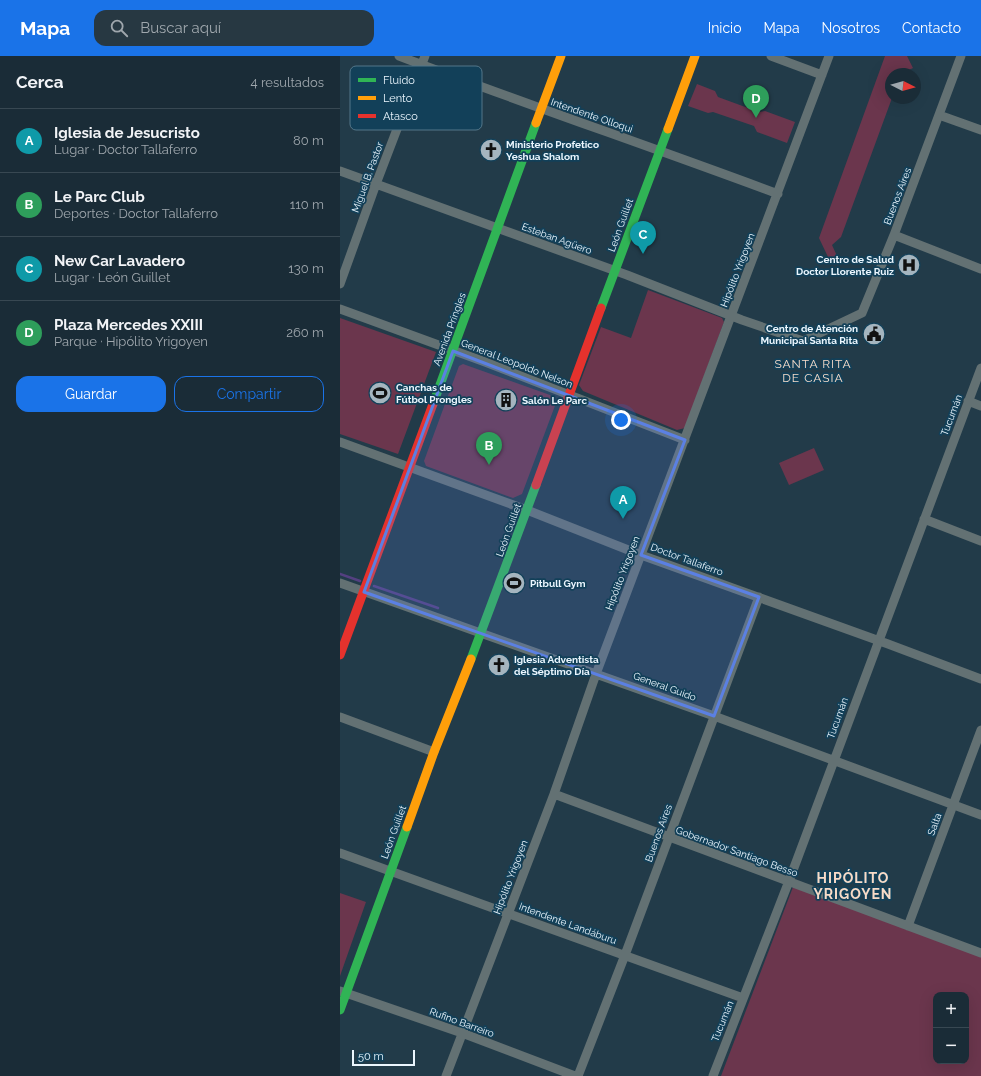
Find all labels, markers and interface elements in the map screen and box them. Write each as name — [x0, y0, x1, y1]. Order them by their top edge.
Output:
search box — [94, 10, 374, 46]
text: Mapa — [20, 17, 70, 39]
icon: search — [108, 17, 130, 39]
text: Buscar aquí — [140, 19, 221, 37]
text: Inicio — [708, 20, 741, 36]
text: Mapa — [763, 20, 800, 36]
text: Nosotros — [822, 20, 880, 36]
text: Contacto — [902, 20, 961, 36]
legend — [350, 66, 482, 130]
north arrow — [885, 68, 921, 104]
text: Cerca — [16, 72, 64, 92]
text: Fluido — [383, 74, 415, 87]
text: 4 resultados — [251, 75, 324, 90]
pin: D — [743, 85, 769, 118]
text: Lento — [383, 92, 413, 105]
street label: Intendente Olloqui — [549, 96, 634, 135]
text: Atasco — [383, 110, 418, 123]
text: Iglesia de Jesucristo — [54, 124, 200, 142]
text: A — [25, 133, 33, 148]
text: 80 m — [293, 133, 324, 148]
church icon: Ministerio Profetico Yeshua Shalom — [478, 137, 504, 163]
place label: Ministerio Profetico Yeshua Shalom — [506, 139, 599, 162]
street label: Miguel B. Pastor — [350, 140, 385, 214]
text: Lugar · Doctor Tallaferro — [54, 142, 197, 157]
street label: Buenos Aires — [882, 166, 913, 226]
text: Le Parc Club — [54, 188, 145, 206]
street label: León Guillet — [606, 196, 635, 253]
text: B — [25, 197, 33, 212]
text: 110 m — [290, 197, 324, 212]
text: Deportes · Doctor Tallaferro — [54, 206, 218, 221]
street label: Esteban Agüero — [520, 221, 593, 256]
pin: C — [630, 221, 656, 254]
street label: Hipólito Yrigoyen — [718, 231, 757, 309]
text: New Car Lavadero — [54, 252, 185, 270]
hospital icon: Centro de Salud Doctor Llorente Ruiz — [896, 252, 922, 278]
place label: Centro de Salud Doctor Llorente Ruiz — [796, 254, 895, 277]
text: C — [25, 261, 33, 276]
text: 130 m — [288, 261, 324, 276]
text: Lugar · León Guillet — [54, 270, 170, 285]
street label: Avenida Pringles — [431, 291, 468, 367]
text: Plaza Mercedes XXIII — [54, 316, 203, 334]
public building icon: Centro de Atención Municipal Santa Rita — [861, 321, 887, 347]
place label: Centro de Atención Municipal Santa Rita — [760, 323, 858, 346]
text: D — [24, 325, 34, 340]
text: 260 m — [286, 325, 324, 340]
text: Parque · Hipólito Yrigoyen — [54, 334, 208, 349]
street label: General Leopoldo Nelson — [459, 337, 574, 390]
district label: SANTA RITA DE CASIA — [774, 357, 852, 385]
button: Guardar — [16, 376, 166, 412]
button: Compartir — [174, 376, 324, 412]
sports icon: Canchas de Fútbol Prongles — [367, 380, 393, 406]
place label: Canchas de Fútbol Prongles — [396, 382, 472, 405]
building icon: Salón Le Parc — [493, 387, 519, 413]
street label: Tucumán — [939, 393, 964, 437]
place label: Salón Le Parc — [522, 395, 587, 406]
your location — [611, 410, 631, 430]
pin: B — [476, 432, 502, 465]
pin: A — [610, 486, 636, 519]
street label: León Guillet — [494, 501, 523, 558]
street label: Hipólito Yrigoyen — [603, 534, 642, 612]
street label: Doctor Tallaferro — [649, 541, 725, 578]
sports icon: Pitbull Gym — [501, 570, 527, 596]
place label: Pitbull Gym — [530, 578, 586, 589]
church icon: Iglesia Adventista del Séptimo Día — [486, 652, 512, 678]
place label: Iglesia Adventista del Séptimo Día — [514, 654, 599, 677]
street label: General Guido — [632, 670, 698, 703]
street label: Tucumán — [825, 696, 850, 740]
street label: León Guillet — [379, 803, 408, 860]
street label: Buenos Aires — [643, 803, 674, 863]
street label: Salta — [925, 811, 944, 837]
street label: Gobernador Santiago Besso — [674, 824, 799, 879]
street label: Hipólito Yrigoyen — [491, 838, 530, 916]
district label: HIPÓLITO YRIGOYEN — [814, 869, 892, 902]
street label: Intendente Landáburu — [517, 901, 618, 946]
map controls — [933, 992, 969, 1064]
button: + — [933, 992, 969, 1028]
street label: Tucumán — [709, 999, 736, 1043]
street label: Rufino Barreiro — [428, 1006, 496, 1039]
button: − — [933, 1028, 969, 1064]
scale bar — [352, 1048, 415, 1067]
text: 50 m — [358, 1050, 384, 1063]

